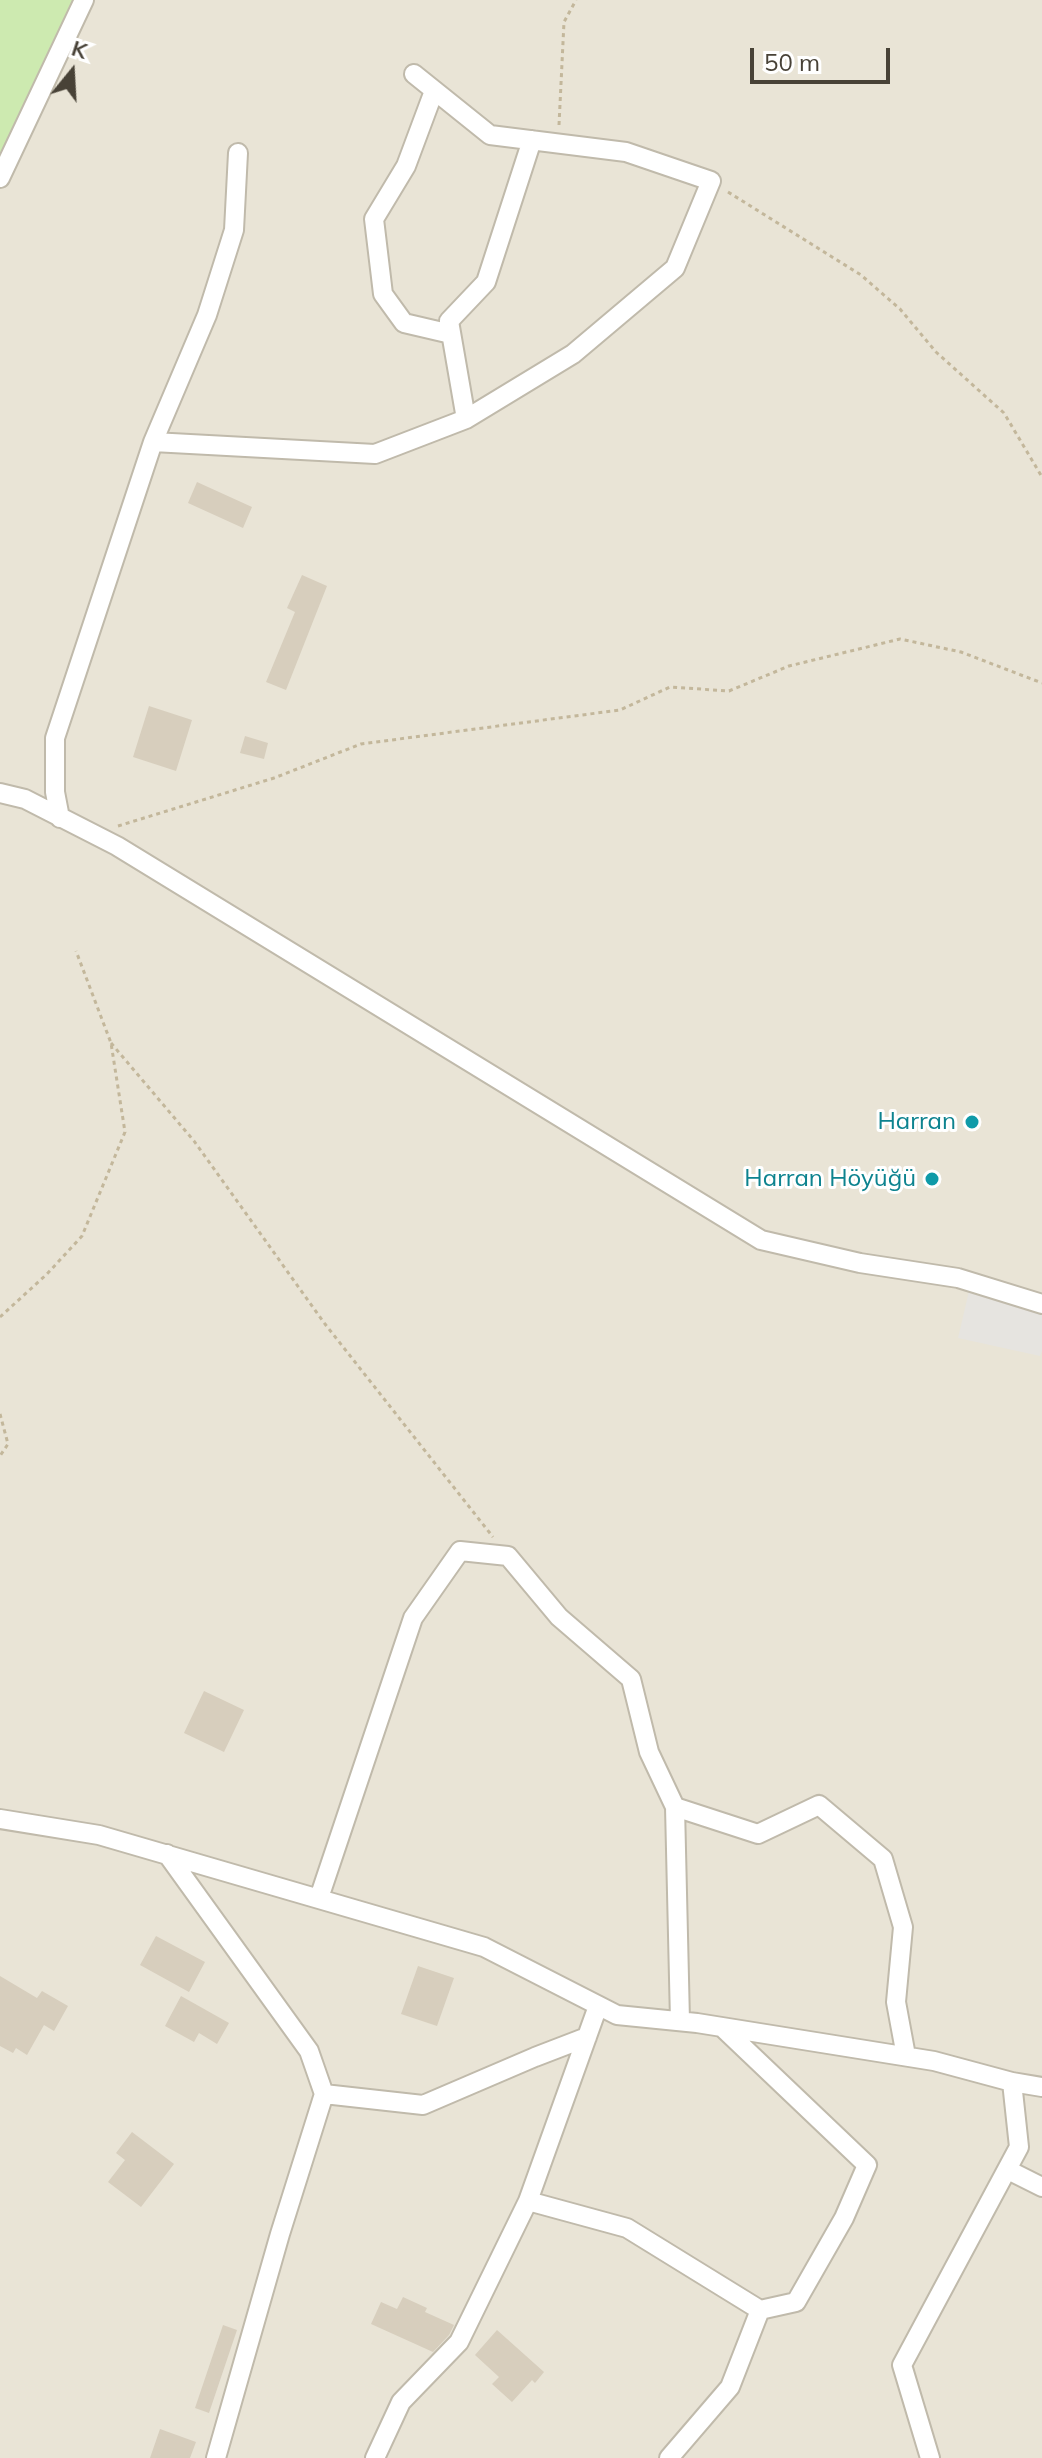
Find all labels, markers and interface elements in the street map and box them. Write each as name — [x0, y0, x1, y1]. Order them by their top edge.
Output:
north arrow — [32, 32, 112, 112]
scale bar — [754, 32, 894, 82]
text: K — [68, 34, 91, 65]
text: 50 m — [764, 47, 820, 77]
place label: Harran — [877, 1108, 956, 1136]
marker: Harran — [963, 1113, 981, 1131]
place label: Harran Höyüğü — [744, 1165, 916, 1193]
marker: Harran Höyüğü — [923, 1170, 941, 1188]

